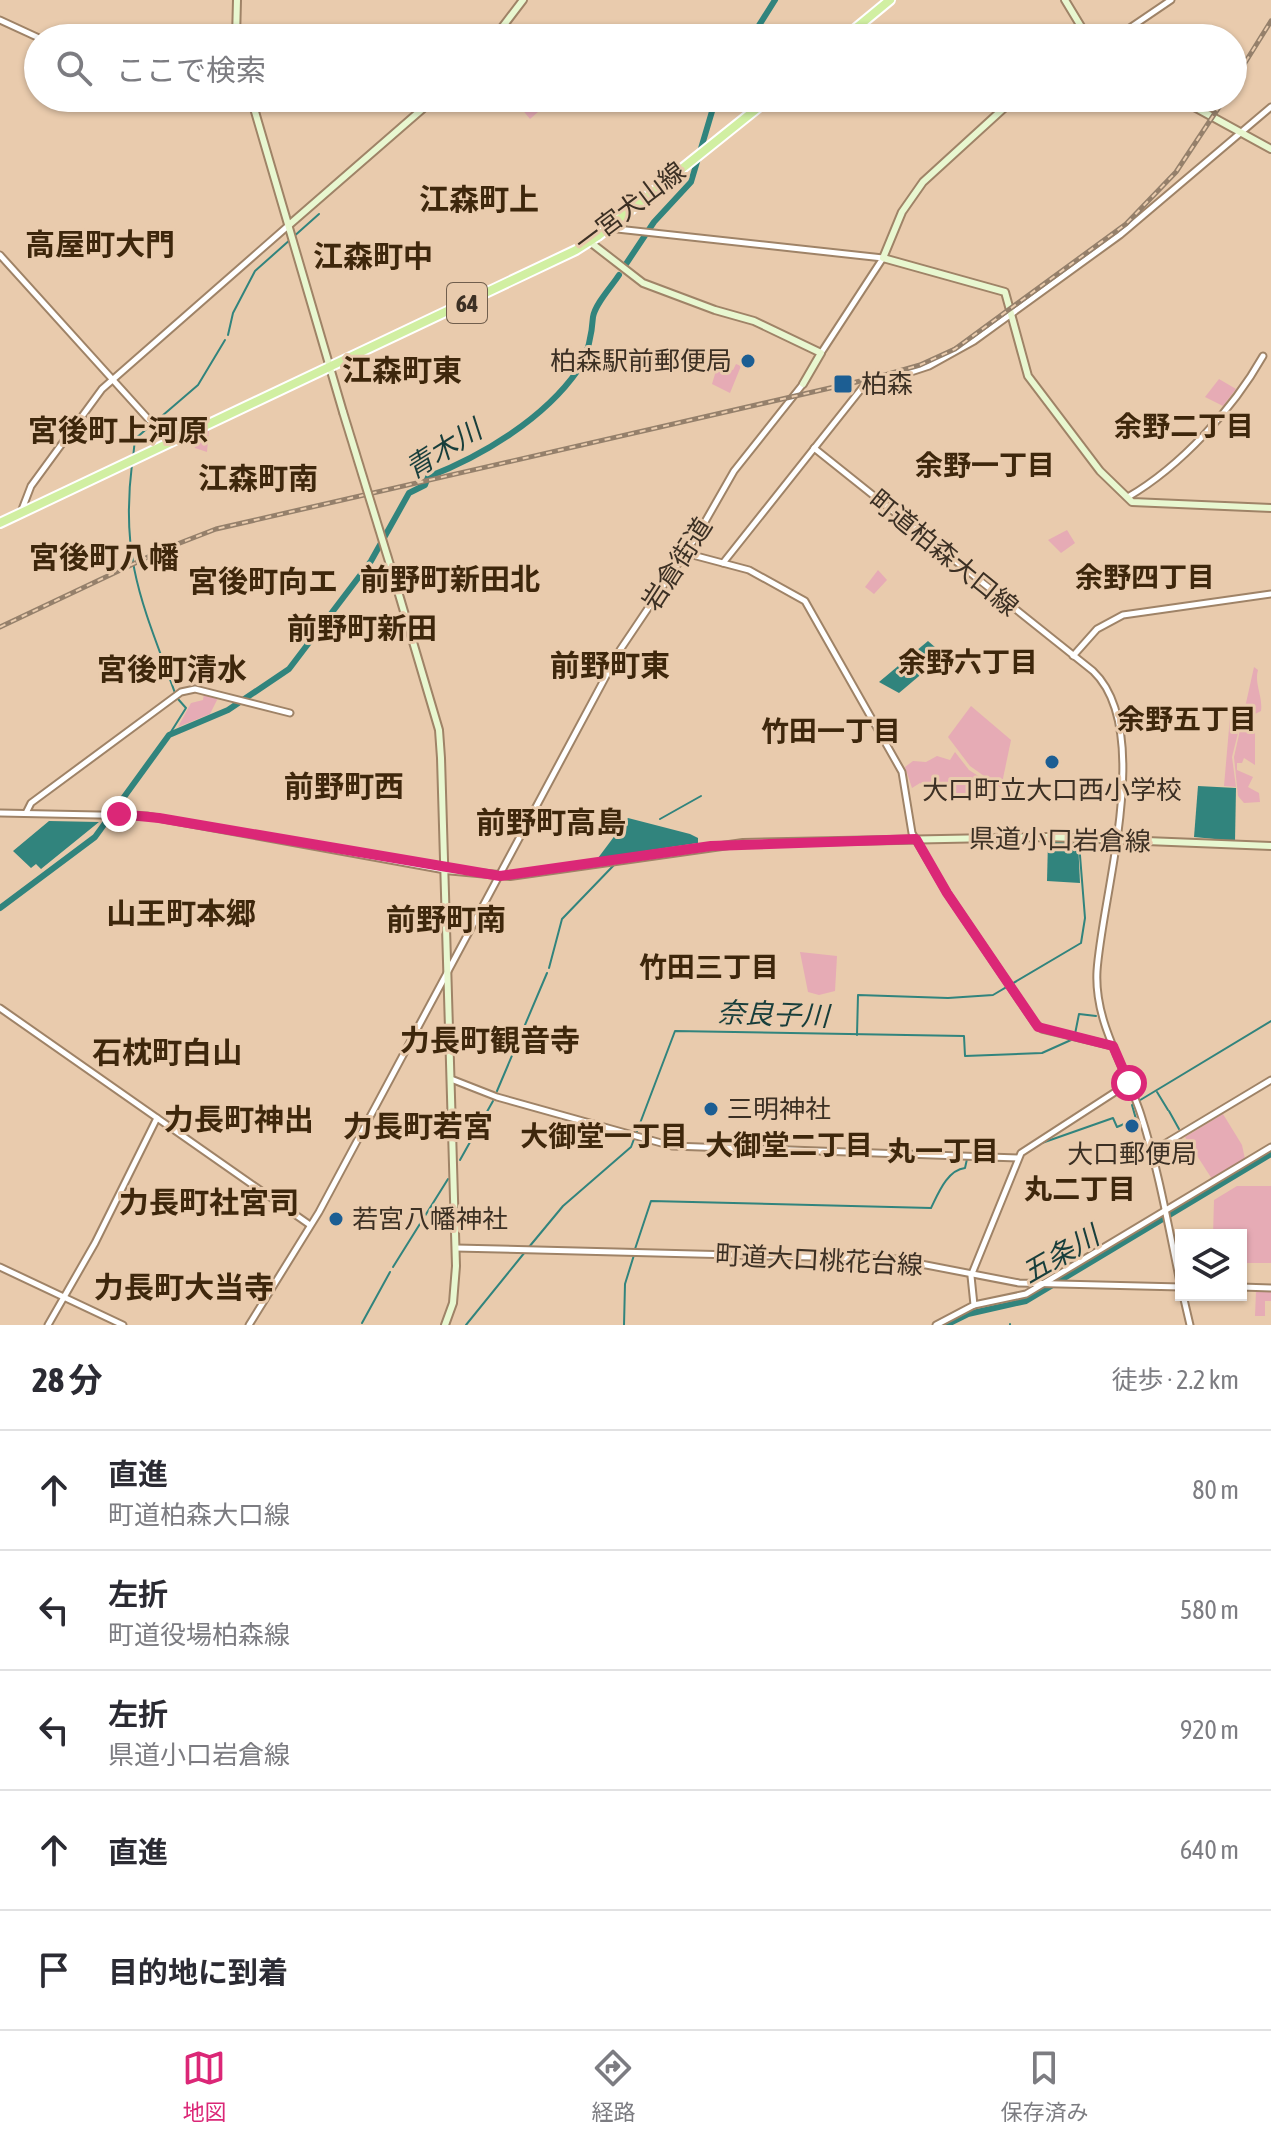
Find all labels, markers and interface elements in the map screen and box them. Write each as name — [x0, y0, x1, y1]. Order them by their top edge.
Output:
search box — [24, 24, 1247, 112]
icon: search — [52, 46, 96, 90]
text: ここで検索 — [116, 53, 266, 87]
street label: 一宮犬山線 — [569, 156, 691, 258]
district label: 江森町上 — [419, 182, 539, 216]
district label: 高屋町大門 — [25, 227, 175, 261]
district label: 江森町中 — [313, 239, 433, 273]
road number: 64 — [447, 283, 487, 323]
place label: 柏森駅前郵便局 — [550, 346, 732, 376]
marker: 柏森駅前郵便局 — [739, 352, 757, 370]
district label: 江森町東 — [342, 353, 462, 387]
place label: 柏森 — [861, 369, 913, 399]
marker: 柏森 — [832, 373, 854, 395]
district label: 余野二丁目 — [1114, 410, 1254, 442]
water label: 青木川 — [399, 412, 490, 485]
district label: 宮後町上河原 — [28, 413, 208, 447]
district label: 余野一丁目 — [915, 449, 1055, 481]
district label: 江森町南 — [198, 461, 318, 495]
street label: 町道柏森大口線 — [864, 484, 1024, 622]
street label: 岩倉街道 — [636, 512, 718, 616]
district label: 宮後町八幡 — [29, 540, 179, 574]
district label: 余野四丁目 — [1075, 561, 1215, 593]
district label: 前野町新田北 — [360, 562, 540, 596]
district label: 宮後町向エ — [188, 564, 338, 598]
district label: 前野町新田 — [287, 611, 437, 645]
district label: 余野六丁目 — [898, 646, 1038, 678]
district label: 前野町東 — [550, 648, 670, 682]
district label: 宮後町清水 — [97, 652, 247, 686]
district label: 余野五丁目 — [1117, 703, 1257, 735]
district label: 竹田一丁目 — [761, 715, 901, 747]
marker: 大口町立大口西小学校 — [1043, 753, 1061, 771]
district label: 前野町西 — [284, 769, 404, 803]
place label: 大口町立大口西小学校 — [922, 775, 1182, 805]
route end — [101, 796, 137, 832]
district label: 前野町高島 — [476, 805, 626, 839]
street label: 県道小口岩倉線 — [969, 823, 1151, 857]
district label: 山王町本郷 — [106, 896, 256, 930]
district label: 前野町南 — [386, 902, 506, 936]
district label: 竹田三丁目 — [639, 951, 779, 983]
water label: 奈良子川 — [716, 996, 833, 1032]
district label: 力長町観音寺 — [400, 1023, 580, 1057]
district label: 石枕町白山 — [92, 1035, 242, 1069]
route start — [1111, 1065, 1147, 1101]
place label: 三明神社 — [727, 1094, 831, 1124]
marker: 三明神社 — [702, 1100, 720, 1118]
district label: 力長町神出 — [164, 1102, 314, 1136]
district label: 力長町若宮 — [343, 1109, 493, 1143]
marker: 大口郵便局 — [1123, 1117, 1141, 1135]
district label: 大御堂一丁目 — [520, 1120, 688, 1152]
district label: 大御堂二丁目 — [705, 1129, 873, 1161]
district label: 丸一丁目 — [887, 1135, 999, 1167]
place label: 大口郵便局 — [1067, 1139, 1197, 1169]
district label: 丸二丁目 — [1024, 1173, 1136, 1205]
district label: 力長町社宮司 — [119, 1185, 299, 1219]
place label: 若宮八幡神社 — [352, 1204, 508, 1234]
marker: 若宮八幡神社 — [327, 1210, 345, 1228]
water label: 五条川 — [1016, 1218, 1107, 1289]
map controls — [1175, 1229, 1247, 1301]
button: layers — [1175, 1229, 1247, 1301]
street label: 町道大口桃花台線 — [714, 1240, 924, 1280]
district label: 力長町大当寺 — [94, 1270, 274, 1304]
text: 28 分 — [32, 1360, 103, 1399]
text: 徒歩 · 2.2 km — [1112, 1365, 1239, 1395]
text: 直進 — [108, 1457, 168, 1491]
icon: ahead — [32, 1468, 76, 1512]
text: 80 m — [1192, 1475, 1239, 1505]
text: 町道柏森大口線 — [108, 1500, 290, 1530]
text: 左折 — [108, 1577, 168, 1611]
icon: left — [32, 1588, 76, 1632]
text: 580 m — [1180, 1595, 1239, 1625]
text: 町道役場柏森線 — [108, 1620, 290, 1650]
text: 左折 — [108, 1697, 168, 1731]
icon: left — [32, 1708, 76, 1752]
text: 920 m — [1180, 1715, 1239, 1745]
text: 県道小口岩倉線 — [108, 1740, 290, 1770]
icon: ahead — [32, 1828, 76, 1872]
text: 直進 — [108, 1835, 168, 1869]
text: 640 m — [1180, 1835, 1239, 1865]
icon: arrive — [32, 1948, 76, 1992]
text: 目的地に到着 — [108, 1955, 288, 1989]
tab: 地図 — [182, 2046, 227, 2126]
tab: 経路 — [591, 2046, 636, 2126]
tab: 保存済み — [1000, 2046, 1089, 2126]

